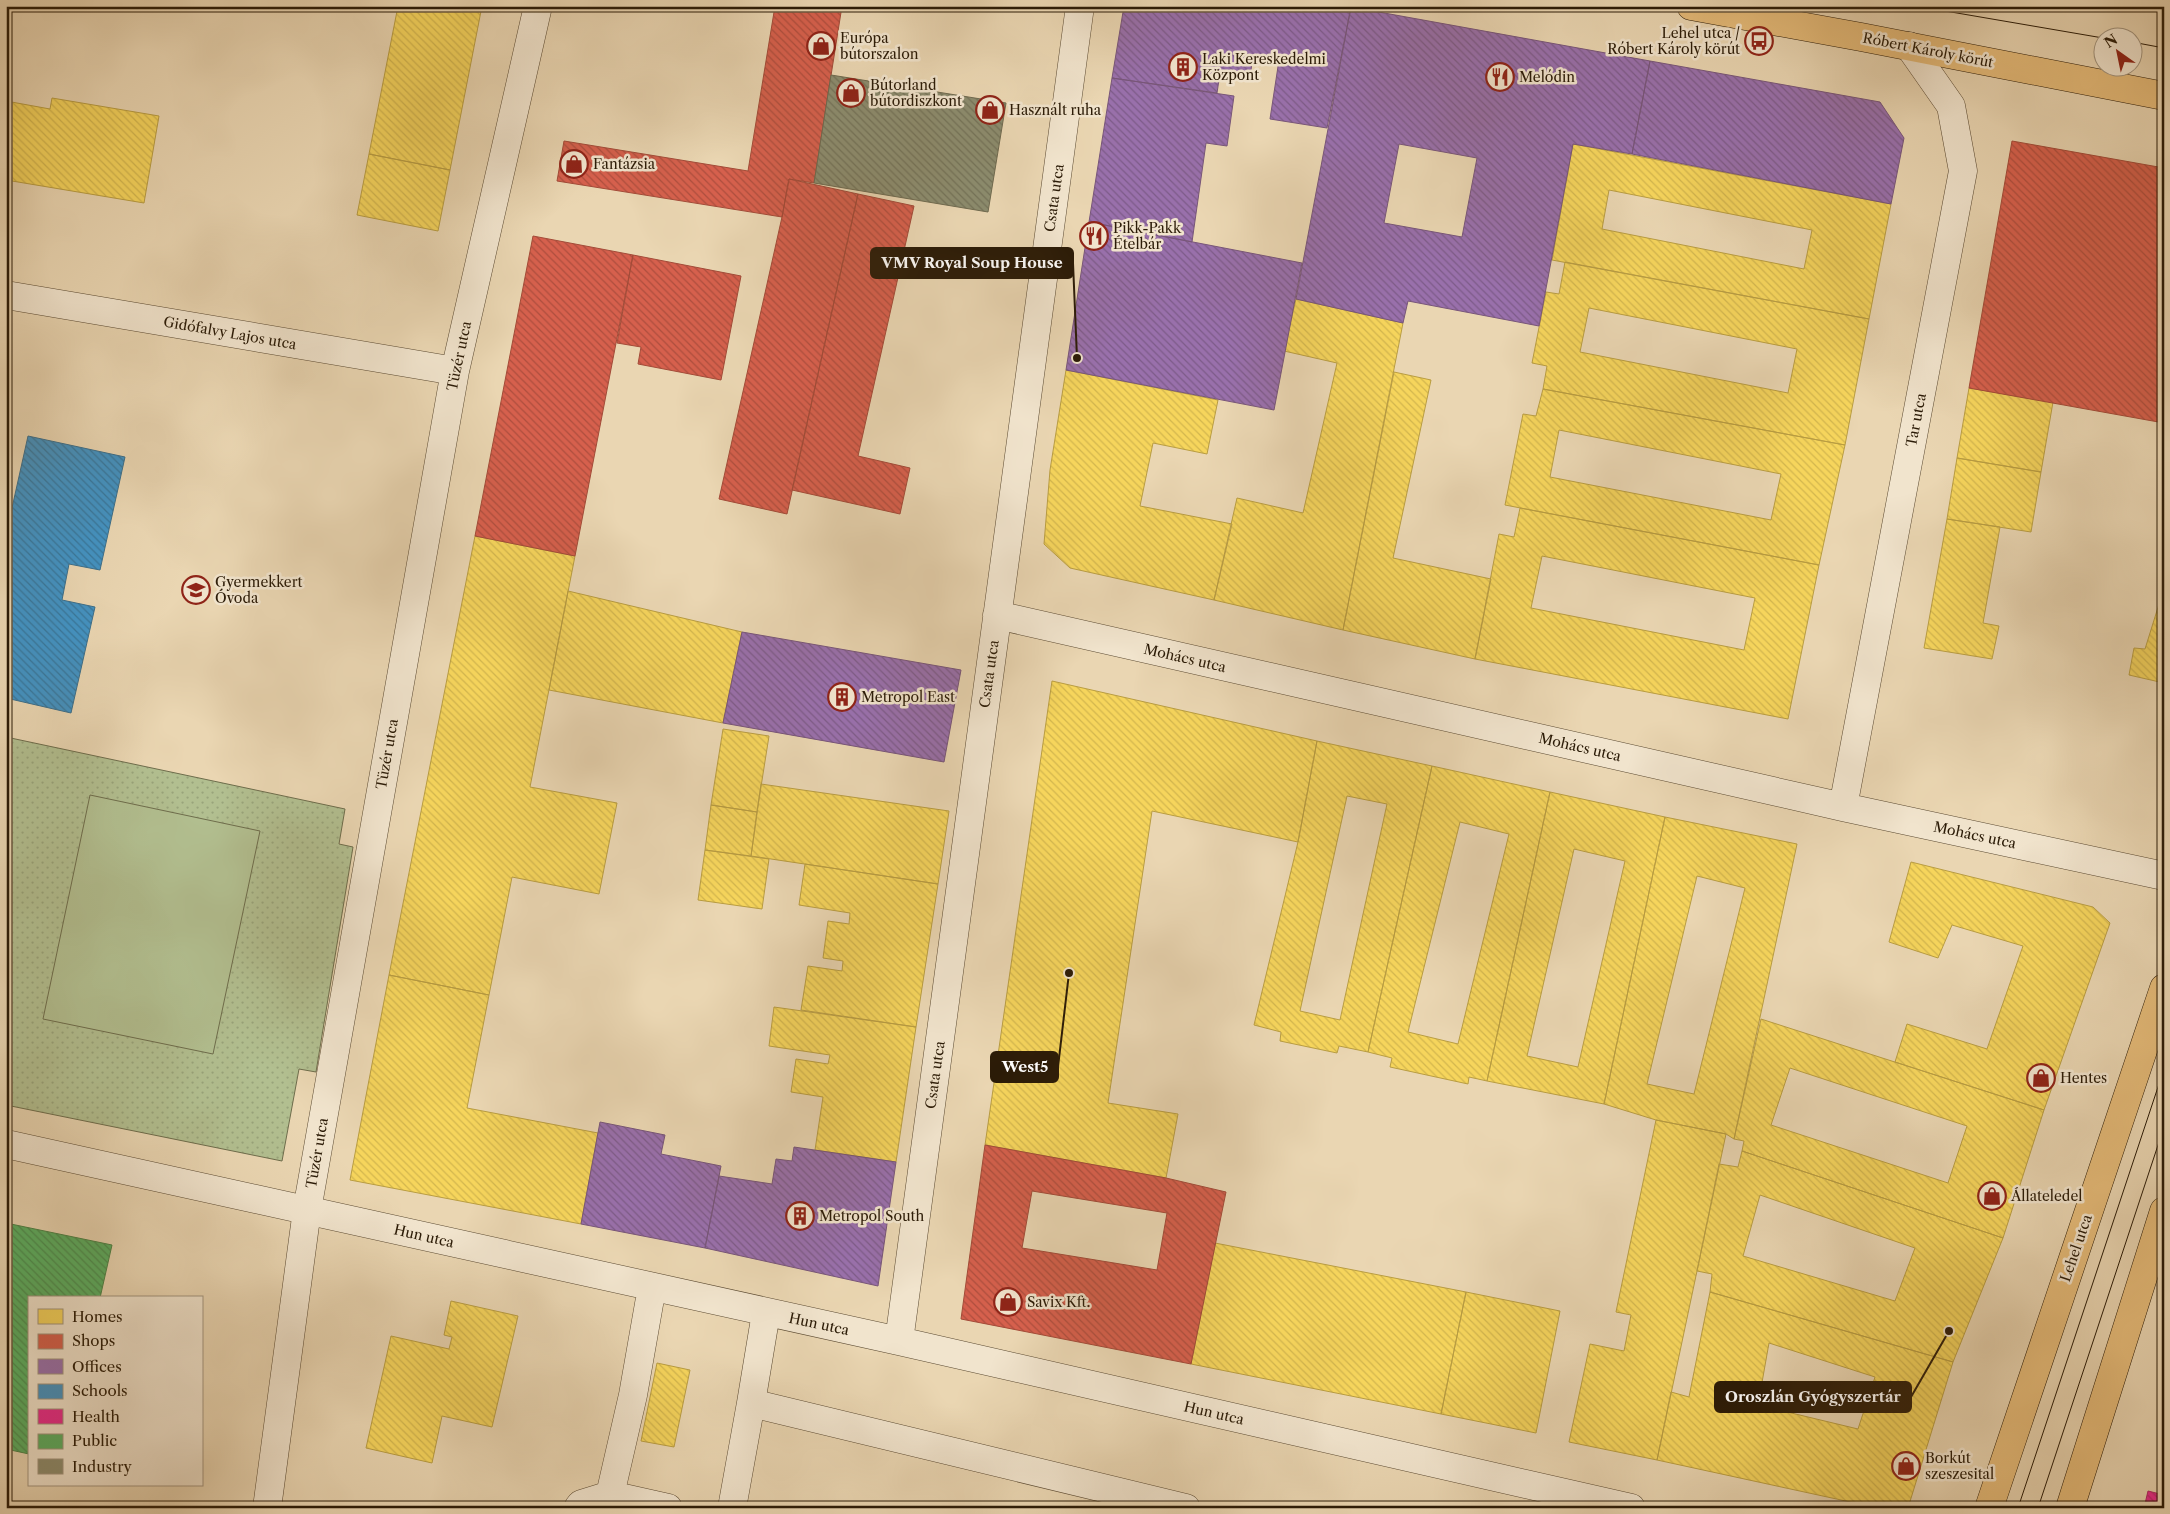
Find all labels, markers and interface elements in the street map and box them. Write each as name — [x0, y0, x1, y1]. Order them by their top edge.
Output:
place label: Lehel utca / Róbert Károly körút — [1607, 24, 1740, 58]
bus stop icon: Lehel utca / Róbert Károly körút — [1744, 26, 1774, 56]
north arrow — [2092, 28, 2142, 78]
place label: Európa bútorszalon — [840, 29, 919, 63]
street label: Róbert Károly körút — [1861, 29, 1995, 72]
text: N — [2101, 30, 2121, 52]
shop icon: Európa bútorszalon — [806, 31, 836, 61]
place label: Laki Kereskedelmi Központ — [1202, 50, 1326, 84]
building icon: Laki Kereskedelmi Központ — [1168, 52, 1198, 82]
restaurant icon: Melódin — [1485, 62, 1515, 92]
place label: Melódin — [1519, 68, 1575, 86]
place label: Bútorland bútordiszkont — [870, 76, 962, 110]
shop icon: Bútorland bútordiszkont — [836, 78, 866, 108]
shop icon: Használt ruha — [975, 95, 1005, 125]
place label: Használt ruha — [1009, 101, 1102, 119]
shop icon: Fantázsia — [559, 149, 589, 179]
place label: Fantázsia — [593, 155, 656, 173]
street label: Csata utca — [1040, 162, 1068, 233]
place label: Pikk-Pakk Ételbár — [1113, 219, 1182, 253]
restaurant icon: Pikk-Pakk Ételbár — [1079, 221, 1109, 251]
callout: VMV Royal Soup House — [871, 248, 1073, 278]
text: VMV Royal Soup House — [880, 253, 1063, 272]
street label: Gidófalvy Lajos utca — [162, 312, 299, 354]
street label: Tüzér utca — [443, 319, 475, 393]
street label: Tar utca — [1902, 391, 1930, 448]
place label: Gyermekkert Óvoda — [215, 573, 303, 607]
school or university icon: Gyermekkert Óvoda — [181, 575, 211, 605]
street label: Csata utca — [975, 638, 1003, 709]
street label: Mohács utca — [1142, 640, 1229, 676]
building icon: Metropol East — [827, 682, 857, 712]
place label: Metropol East — [861, 688, 955, 706]
street label: Tüzér utca — [372, 717, 402, 791]
street label: Mohács utca — [1537, 729, 1624, 765]
street label: Mohács utca — [1932, 817, 2019, 853]
street label: Csata utca — [921, 1039, 949, 1110]
callout: West5 — [991, 1052, 1058, 1082]
text: West5 — [1001, 1057, 1048, 1076]
shop icon: Hentes — [2026, 1063, 2056, 1093]
place label: Hentes — [2060, 1069, 2107, 1087]
street label: Tüzér utca — [302, 1116, 332, 1190]
shop icon: Állateledel — [1977, 1181, 2007, 1211]
place label: Állateledel — [2010, 1187, 2082, 1205]
building icon: Metropol South — [785, 1201, 815, 1231]
place label: Metropol South — [819, 1207, 925, 1225]
street label: Lehel utca — [2056, 1211, 2096, 1284]
street label: Hun utca — [392, 1220, 456, 1252]
shop icon: Savix Kft. — [993, 1287, 1023, 1317]
place label: Savix Kft. — [1027, 1293, 1090, 1311]
legend — [28, 1296, 202, 1486]
text: Homes — [72, 1307, 123, 1326]
street label: Hun utca — [787, 1309, 851, 1339]
text: Shops — [72, 1331, 115, 1350]
text: Offices — [72, 1357, 122, 1376]
text: Schools — [72, 1381, 128, 1400]
callout: Oroszlán Gyógyszertár — [1715, 1382, 1911, 1412]
text: Oroszlán Gyógyszertár — [1725, 1387, 1902, 1406]
street label: Hun utca — [1182, 1397, 1246, 1429]
text: Health — [72, 1407, 121, 1426]
text: Public — [72, 1431, 117, 1450]
place label: Borkút szeszesital — [1925, 1449, 1994, 1483]
shop icon: Borkút szeszesital — [1891, 1451, 1921, 1481]
text: Industry — [72, 1457, 132, 1476]

